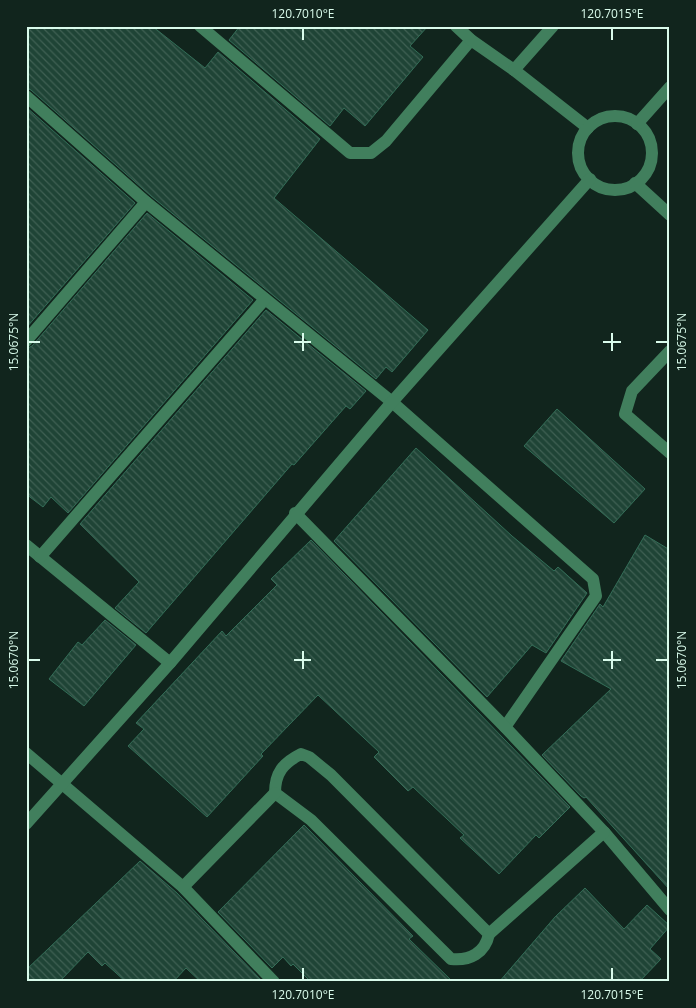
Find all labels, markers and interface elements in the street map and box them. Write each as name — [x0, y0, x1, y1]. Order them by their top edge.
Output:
text: 120.7010°E — [272, 5, 335, 22]
text: 120.7015°E — [581, 5, 644, 22]
text: 15.0675°N — [5, 313, 22, 371]
text: 15.0675°N — [673, 313, 690, 371]
text: 15.0670°N — [5, 631, 22, 689]
text: 15.0670°N — [673, 631, 690, 689]
text: 120.7010°E — [272, 986, 335, 1003]
text: 120.7015°E — [581, 986, 644, 1003]

